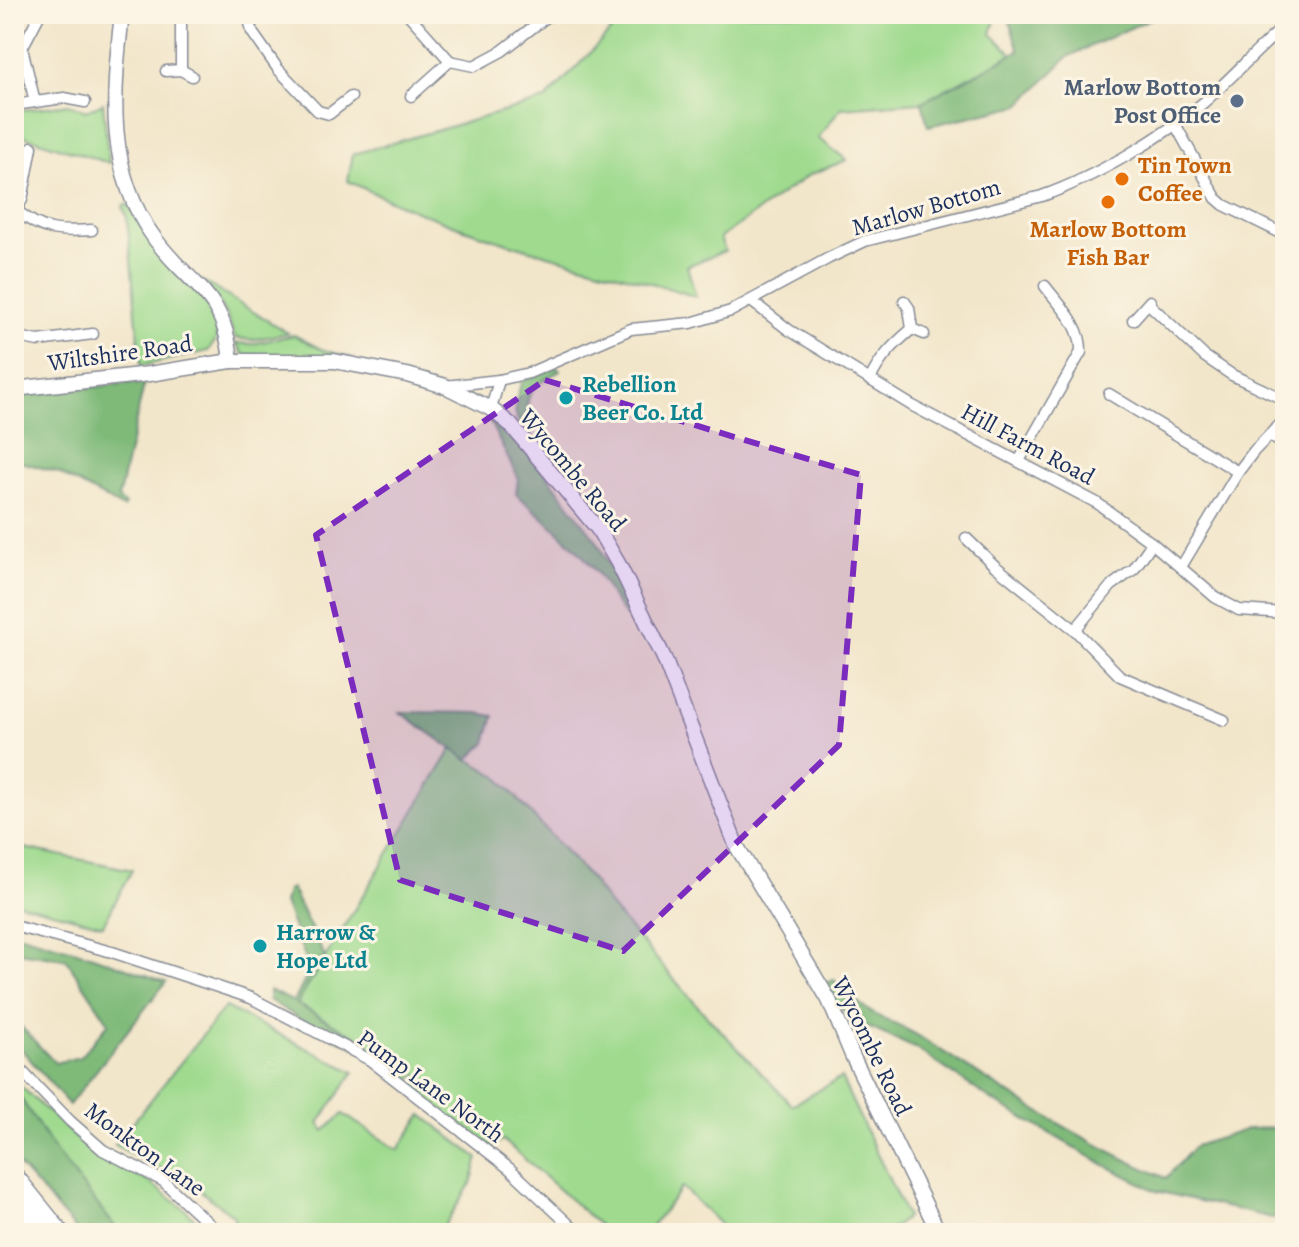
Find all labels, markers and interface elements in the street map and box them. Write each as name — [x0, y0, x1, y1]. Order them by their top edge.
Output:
place label: Marlow Bottom Post Office — [1064, 71, 1221, 131]
marker: Marlow Bottom Post Office — [1228, 92, 1246, 110]
place label: Tin Town Coffee — [1138, 149, 1232, 209]
street label: Marlow Bottom — [848, 170, 1004, 244]
marker: Tin Town Coffee — [1113, 170, 1131, 188]
marker: Marlow Bottom Fish Bar — [1099, 193, 1117, 211]
place label: Marlow Bottom Fish Bar — [1029, 213, 1187, 273]
street label: Wiltshire Road — [45, 327, 194, 379]
place label: Rebellion Beer Co. Ltd — [582, 368, 703, 428]
marker: Rebellion Beer Co. Ltd — [557, 389, 575, 407]
street label: Hill Farm Road — [955, 395, 1101, 493]
street label: Wycombe Road — [511, 401, 634, 538]
place label: Harrow & Hope Ltd — [276, 916, 377, 976]
marker: Harrow & Hope Ltd — [251, 937, 269, 955]
street label: Wycombe Road — [824, 970, 920, 1121]
street label: Pump Lane North — [351, 1022, 511, 1150]
street label: Monkton Lane — [78, 1094, 212, 1204]

